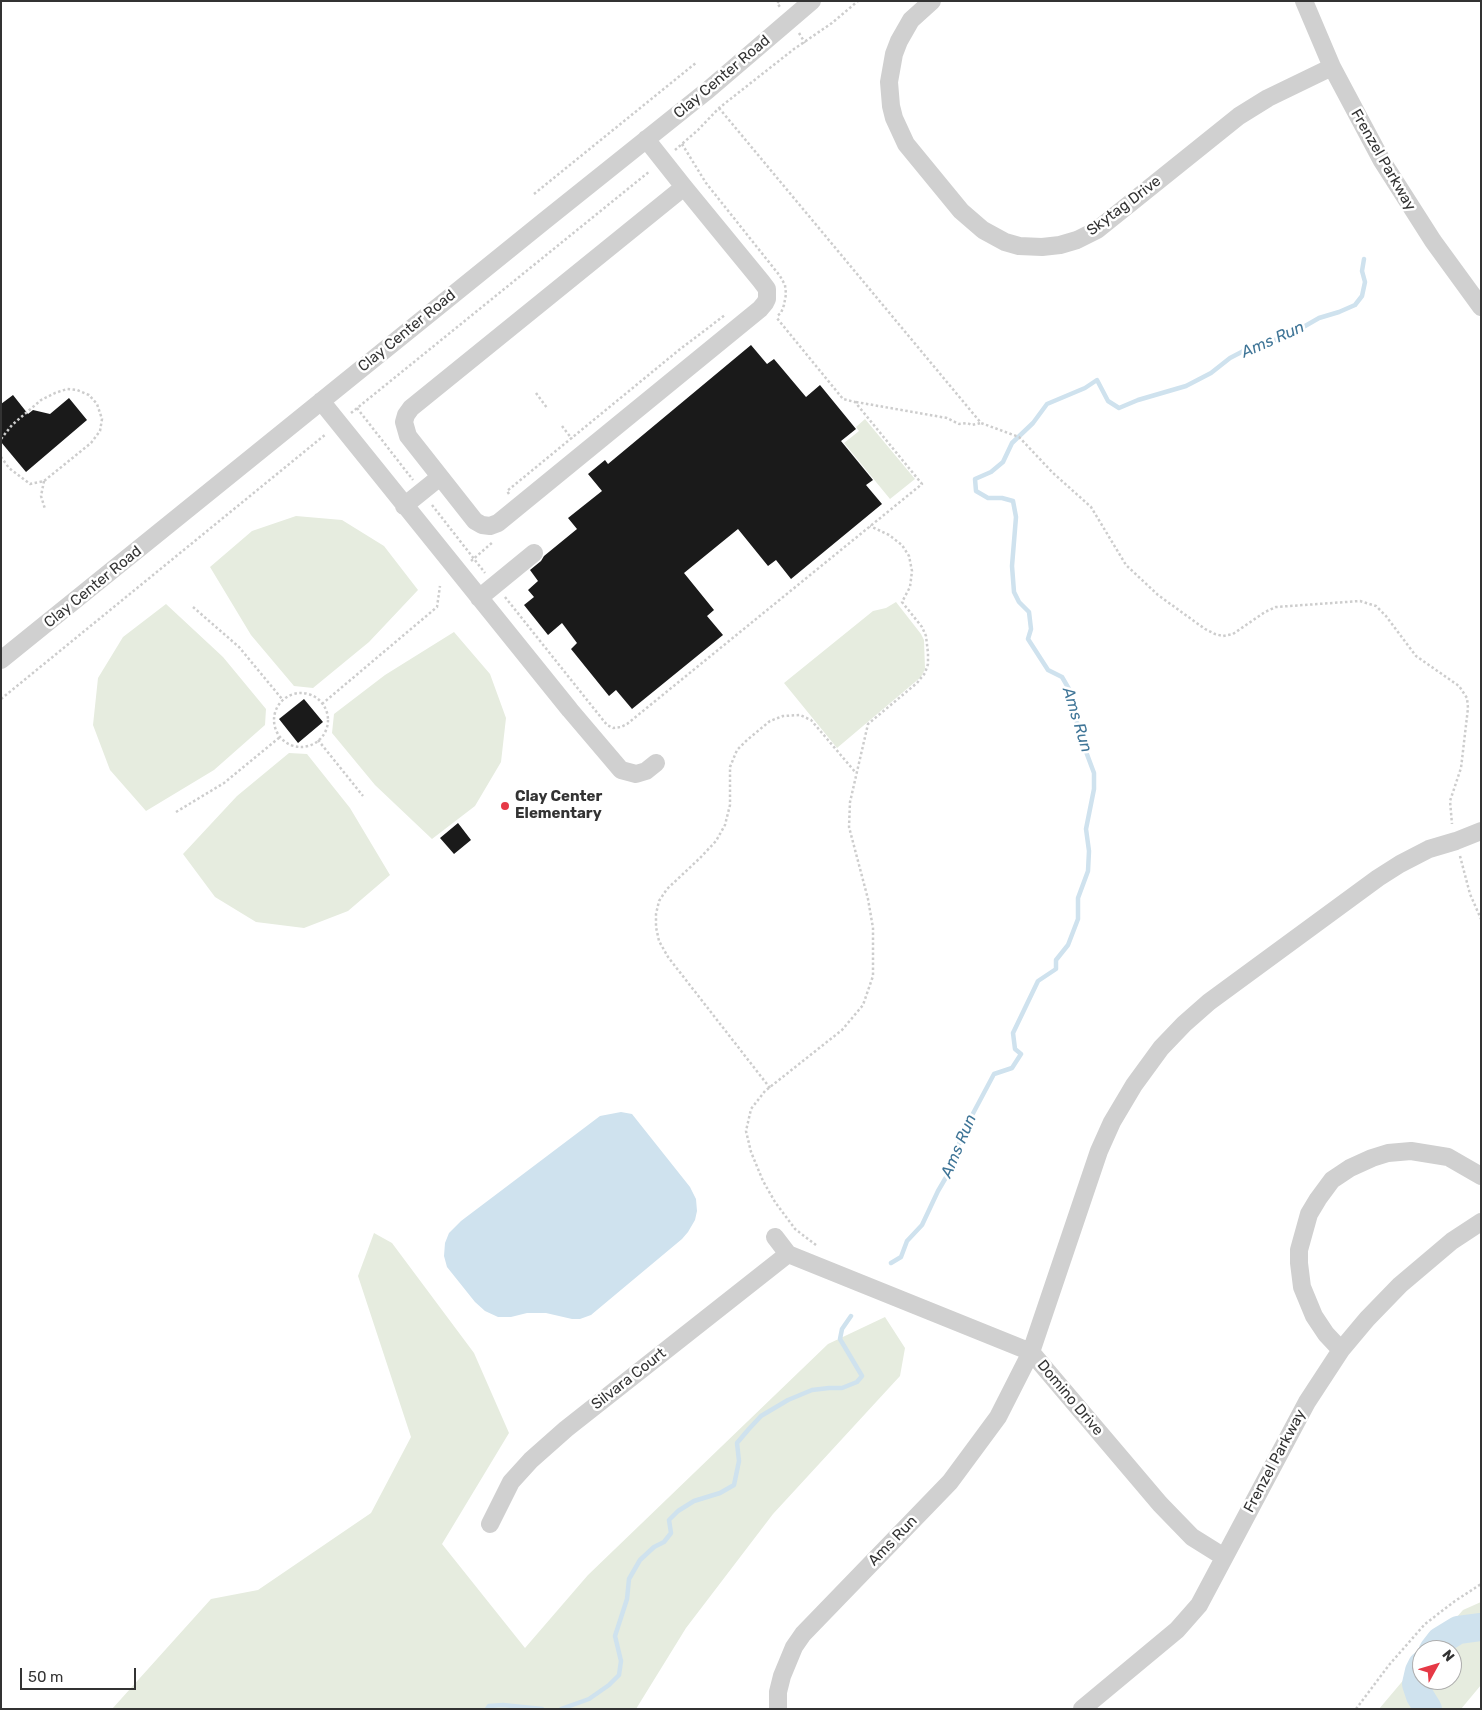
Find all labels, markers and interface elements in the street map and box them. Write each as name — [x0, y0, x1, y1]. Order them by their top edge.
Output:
street label: Clay Center Road — [670, 31, 774, 123]
street label: Frenzel Parkway — [1347, 106, 1419, 214]
street label: Skytag Drive — [1083, 172, 1165, 240]
street label: Clay Center Road — [355, 286, 459, 376]
water label: Ams Run — [1239, 318, 1307, 362]
street label: Clay Center Road — [41, 542, 145, 632]
water label: Ams Run — [1058, 685, 1096, 755]
place label: Clay Center Elementary — [515, 788, 602, 823]
marker: Clay Center Elementary — [499, 800, 511, 812]
water label: Ams Run — [937, 1111, 981, 1181]
street label: Silvara Court — [588, 1344, 670, 1414]
street label: Domino Drive — [1033, 1356, 1107, 1440]
street label: Frenzel Parkway — [1240, 1406, 1310, 1516]
street label: Ams Run — [865, 1512, 921, 1570]
north arrow — [1412, 1640, 1462, 1690]
text: N — [1438, 1647, 1458, 1665]
scale bar — [22, 1658, 139, 1690]
text: 50 m — [28, 1668, 63, 1686]

